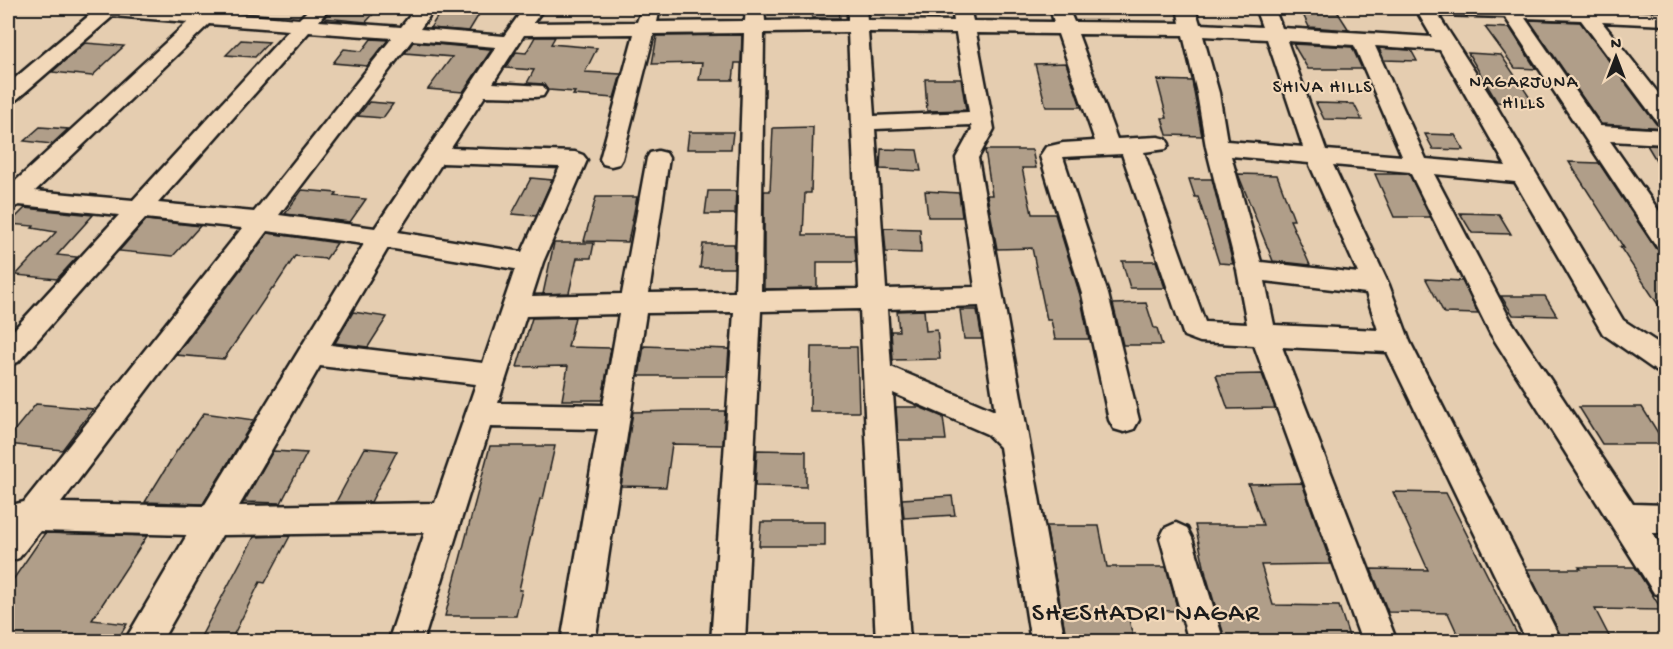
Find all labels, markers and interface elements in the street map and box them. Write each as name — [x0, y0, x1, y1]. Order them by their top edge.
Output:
north arrow — [1586, 27, 1646, 87]
text: N — [1611, 36, 1622, 55]
district label: NAGARJUNA HILLS — [1469, 73, 1579, 115]
district label: SHIVA HILLS — [1273, 78, 1373, 99]
district label: SHESHADRI NAGAR — [1032, 600, 1260, 631]

